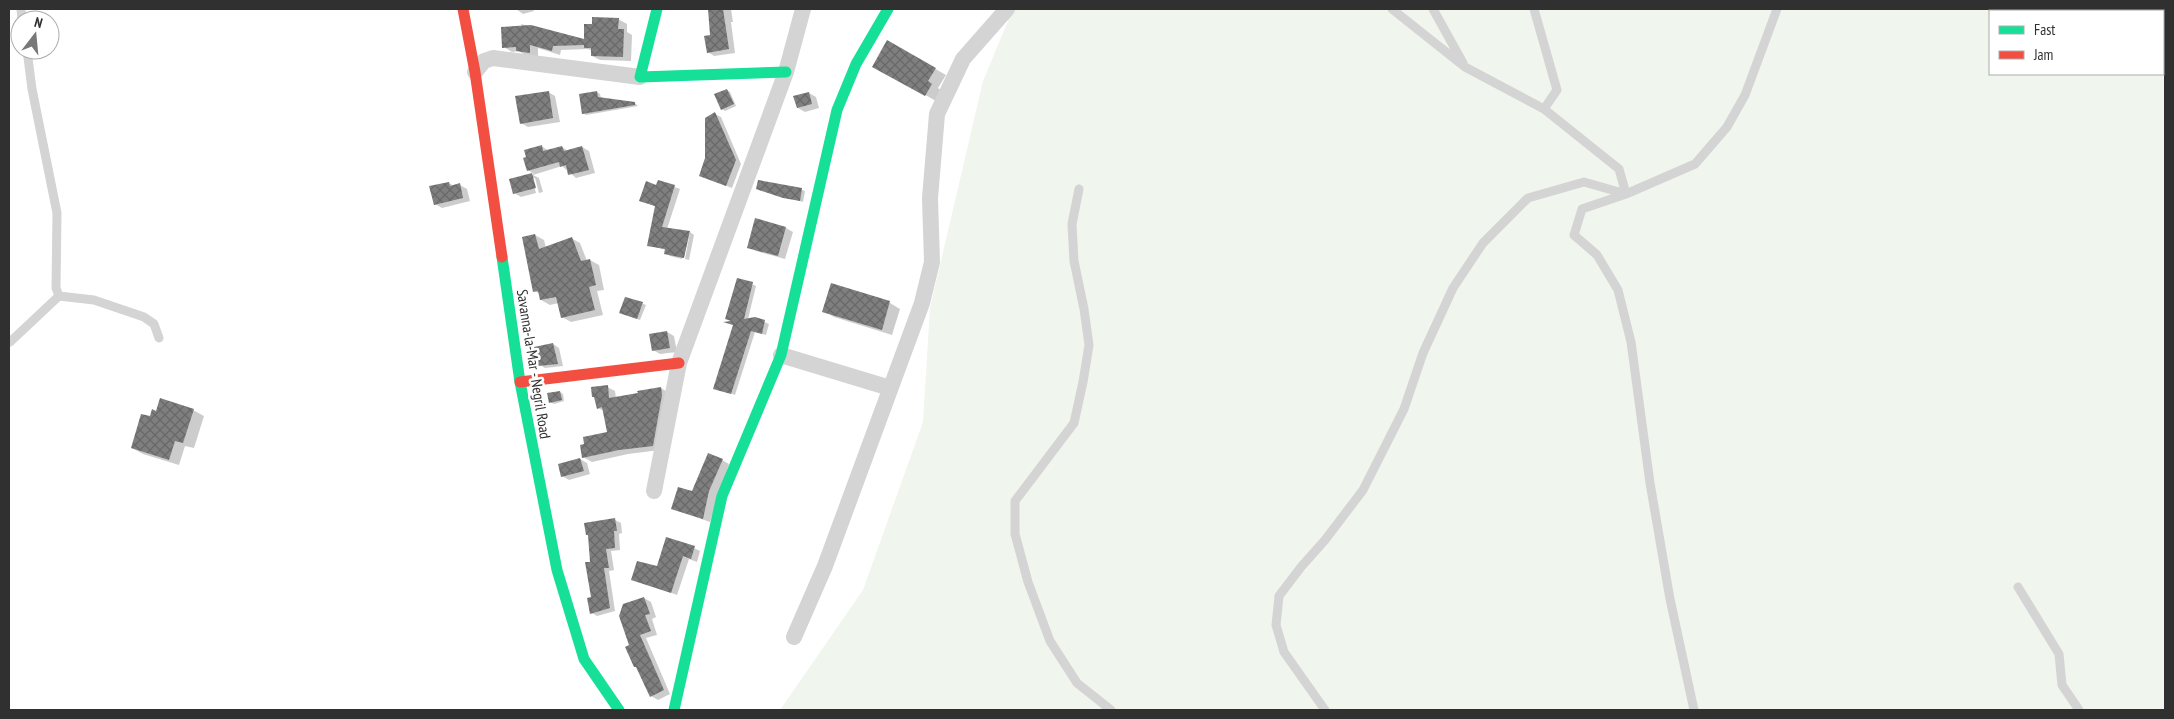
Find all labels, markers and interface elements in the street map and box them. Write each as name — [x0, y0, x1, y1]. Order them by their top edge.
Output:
north arrow — [10, 10, 60, 60]
legend — [1989, 10, 2164, 75]
text: N — [32, 13, 45, 32]
text: Fast — [2034, 20, 2055, 39]
text: Jam — [2033, 45, 2053, 64]
street label: Savanna-la-Mar - Negril Road — [513, 288, 555, 440]

